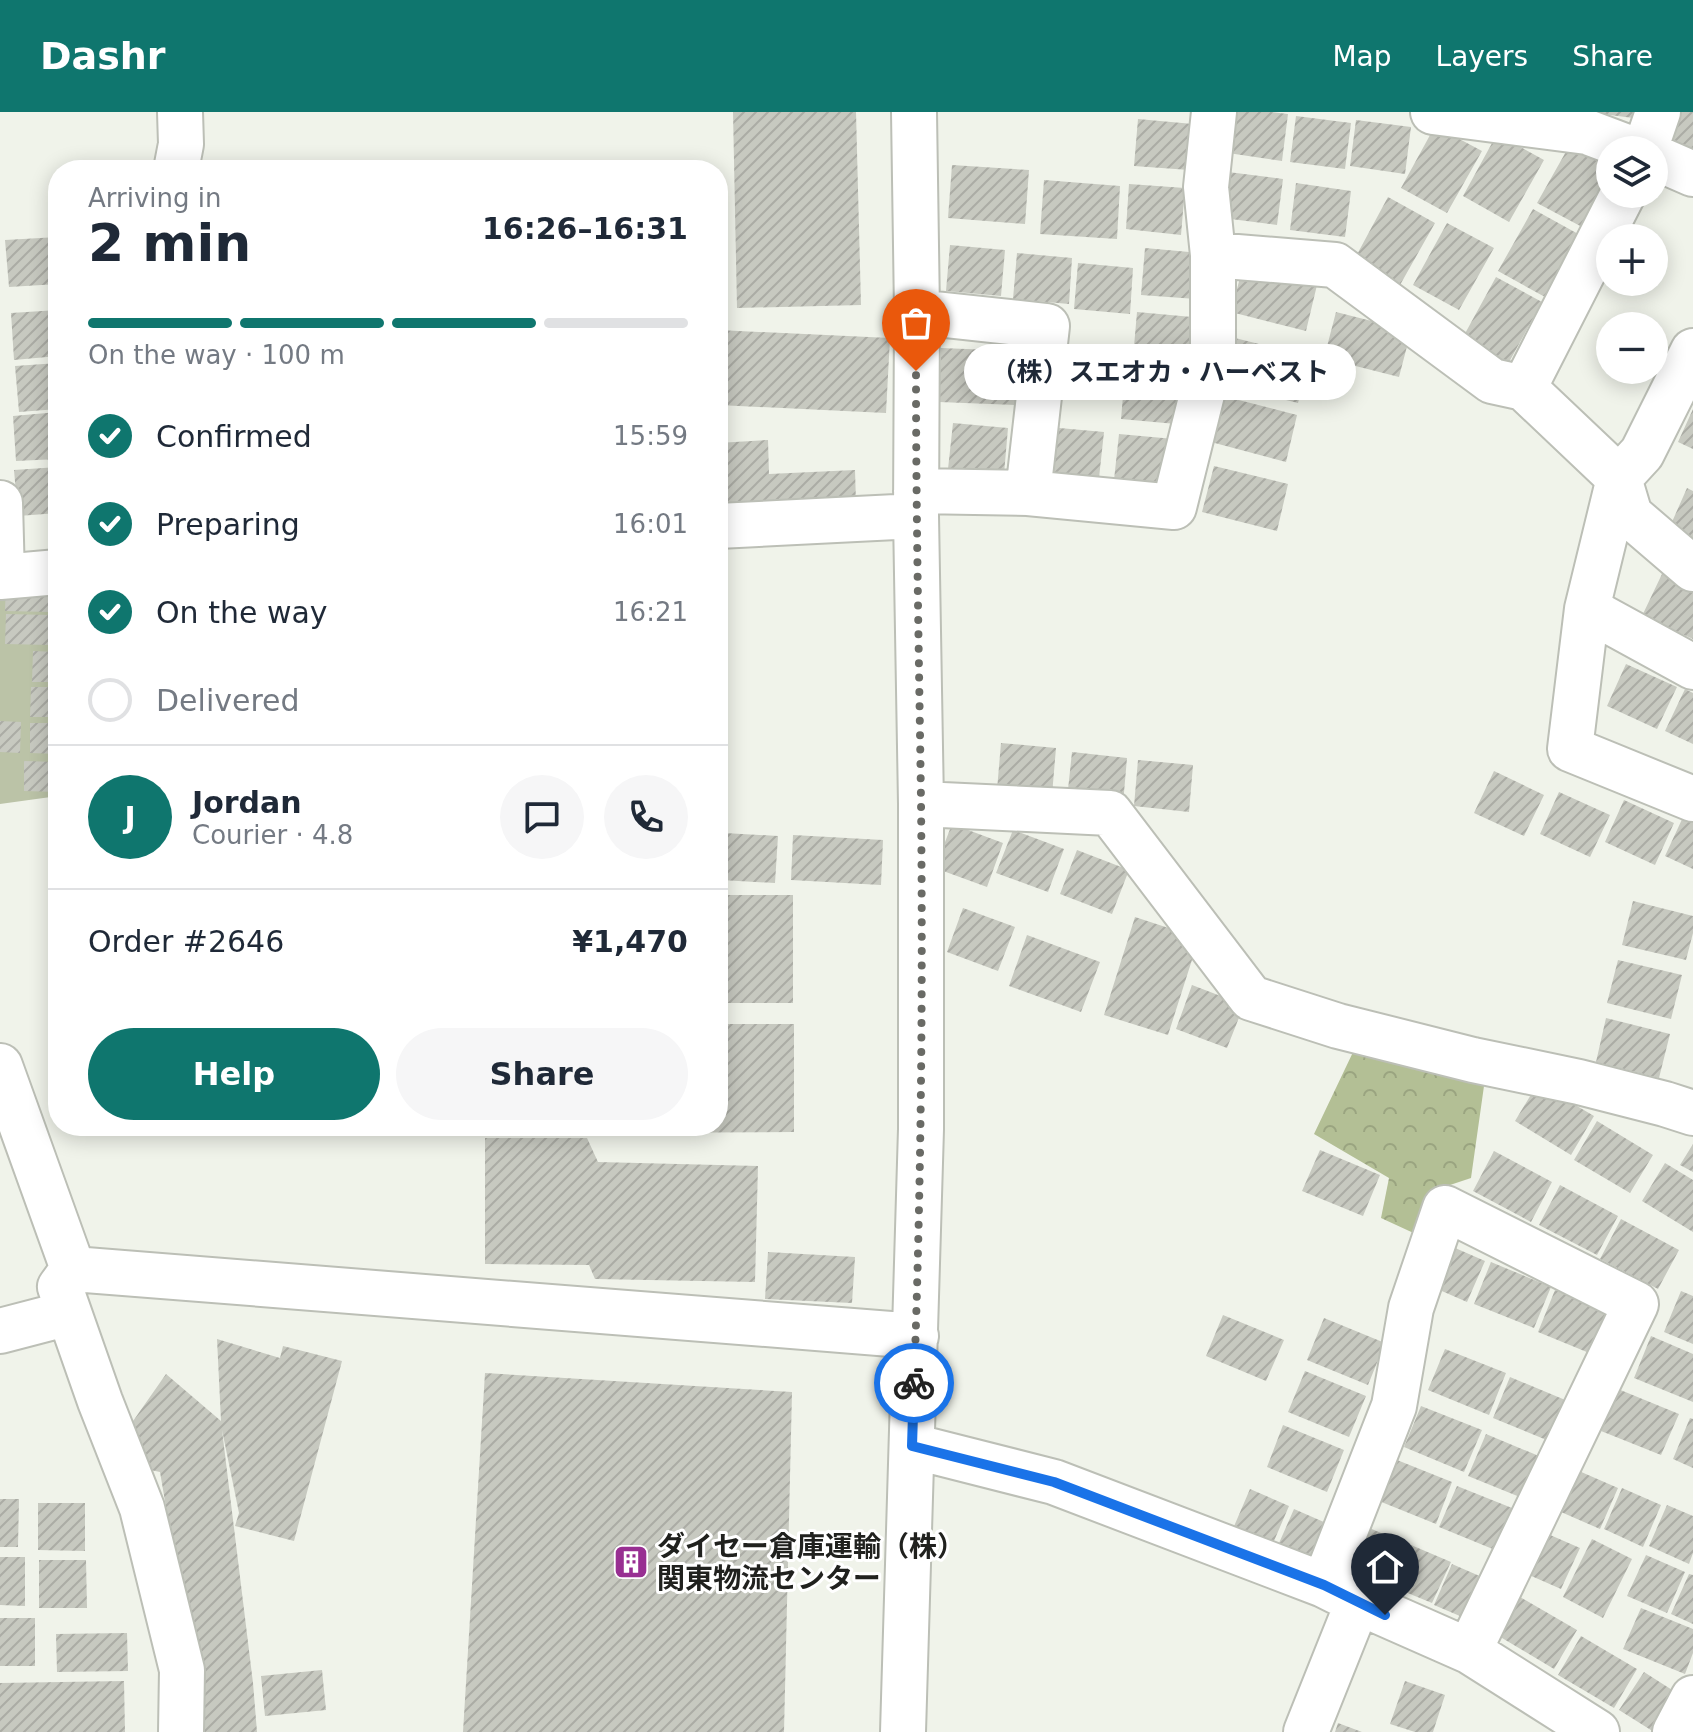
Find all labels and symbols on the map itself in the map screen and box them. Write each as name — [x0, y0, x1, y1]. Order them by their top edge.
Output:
pin — [882, 289, 950, 371]
callout: （株）スエオカ・ハーベスト — [964, 343, 1356, 399]
courier — [874, 1343, 954, 1423]
place label: ダイセー倉庫運輸（株） 関東物流センター — [657, 1530, 965, 1595]
pin — [1351, 1533, 1419, 1615]
building icon: ダイセー倉庫運輸（株） 関東物流センター — [612, 1543, 650, 1581]

